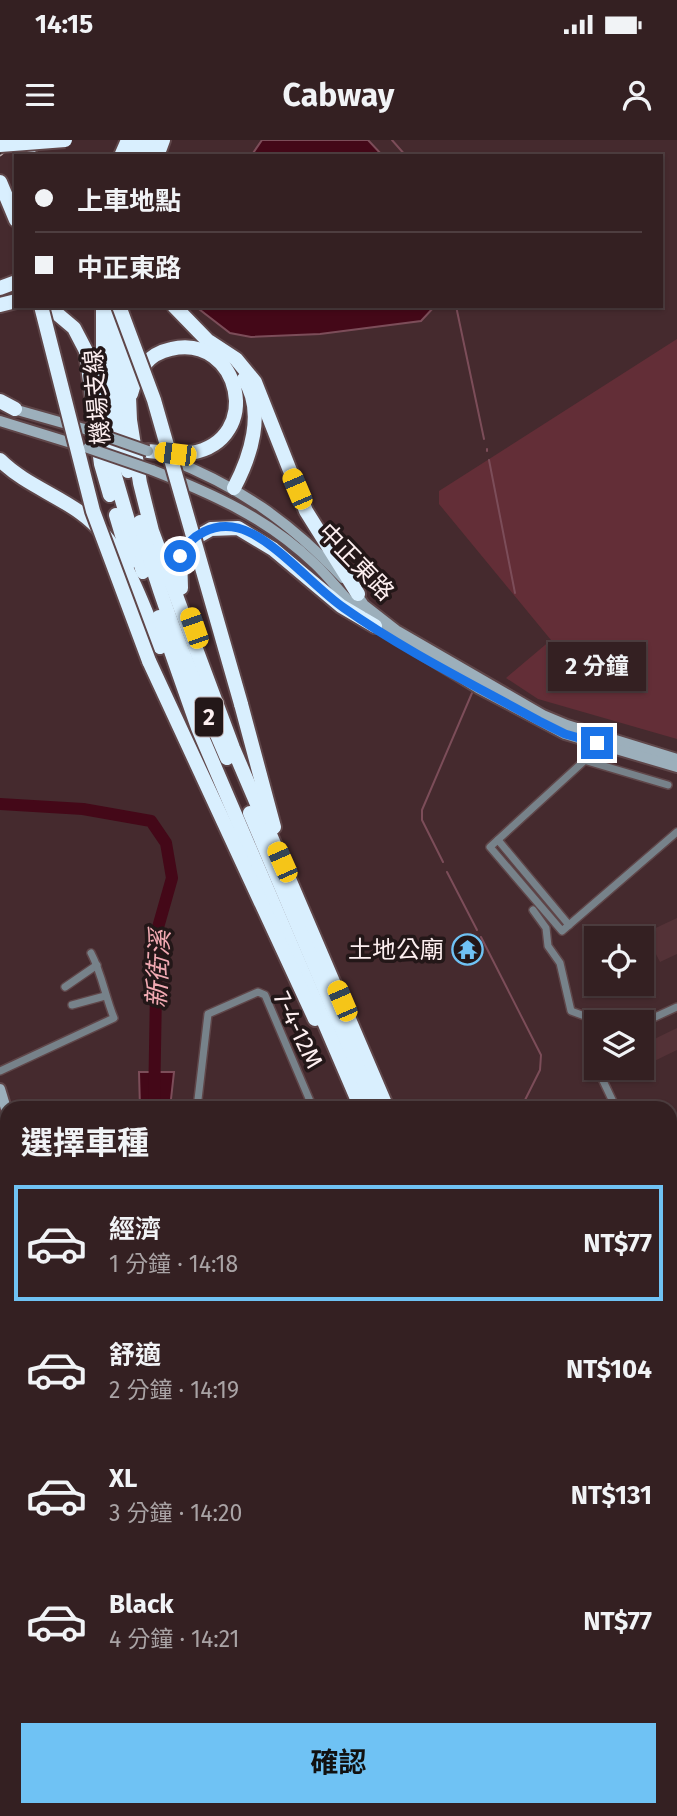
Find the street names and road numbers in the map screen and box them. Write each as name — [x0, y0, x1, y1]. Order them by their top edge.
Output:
street label: 機場支線 — [79, 348, 115, 446]
street label: 中正東路 — [313, 518, 399, 606]
road number: 2 — [195, 698, 223, 736]
street label: 7-4-12M — [267, 987, 329, 1073]

